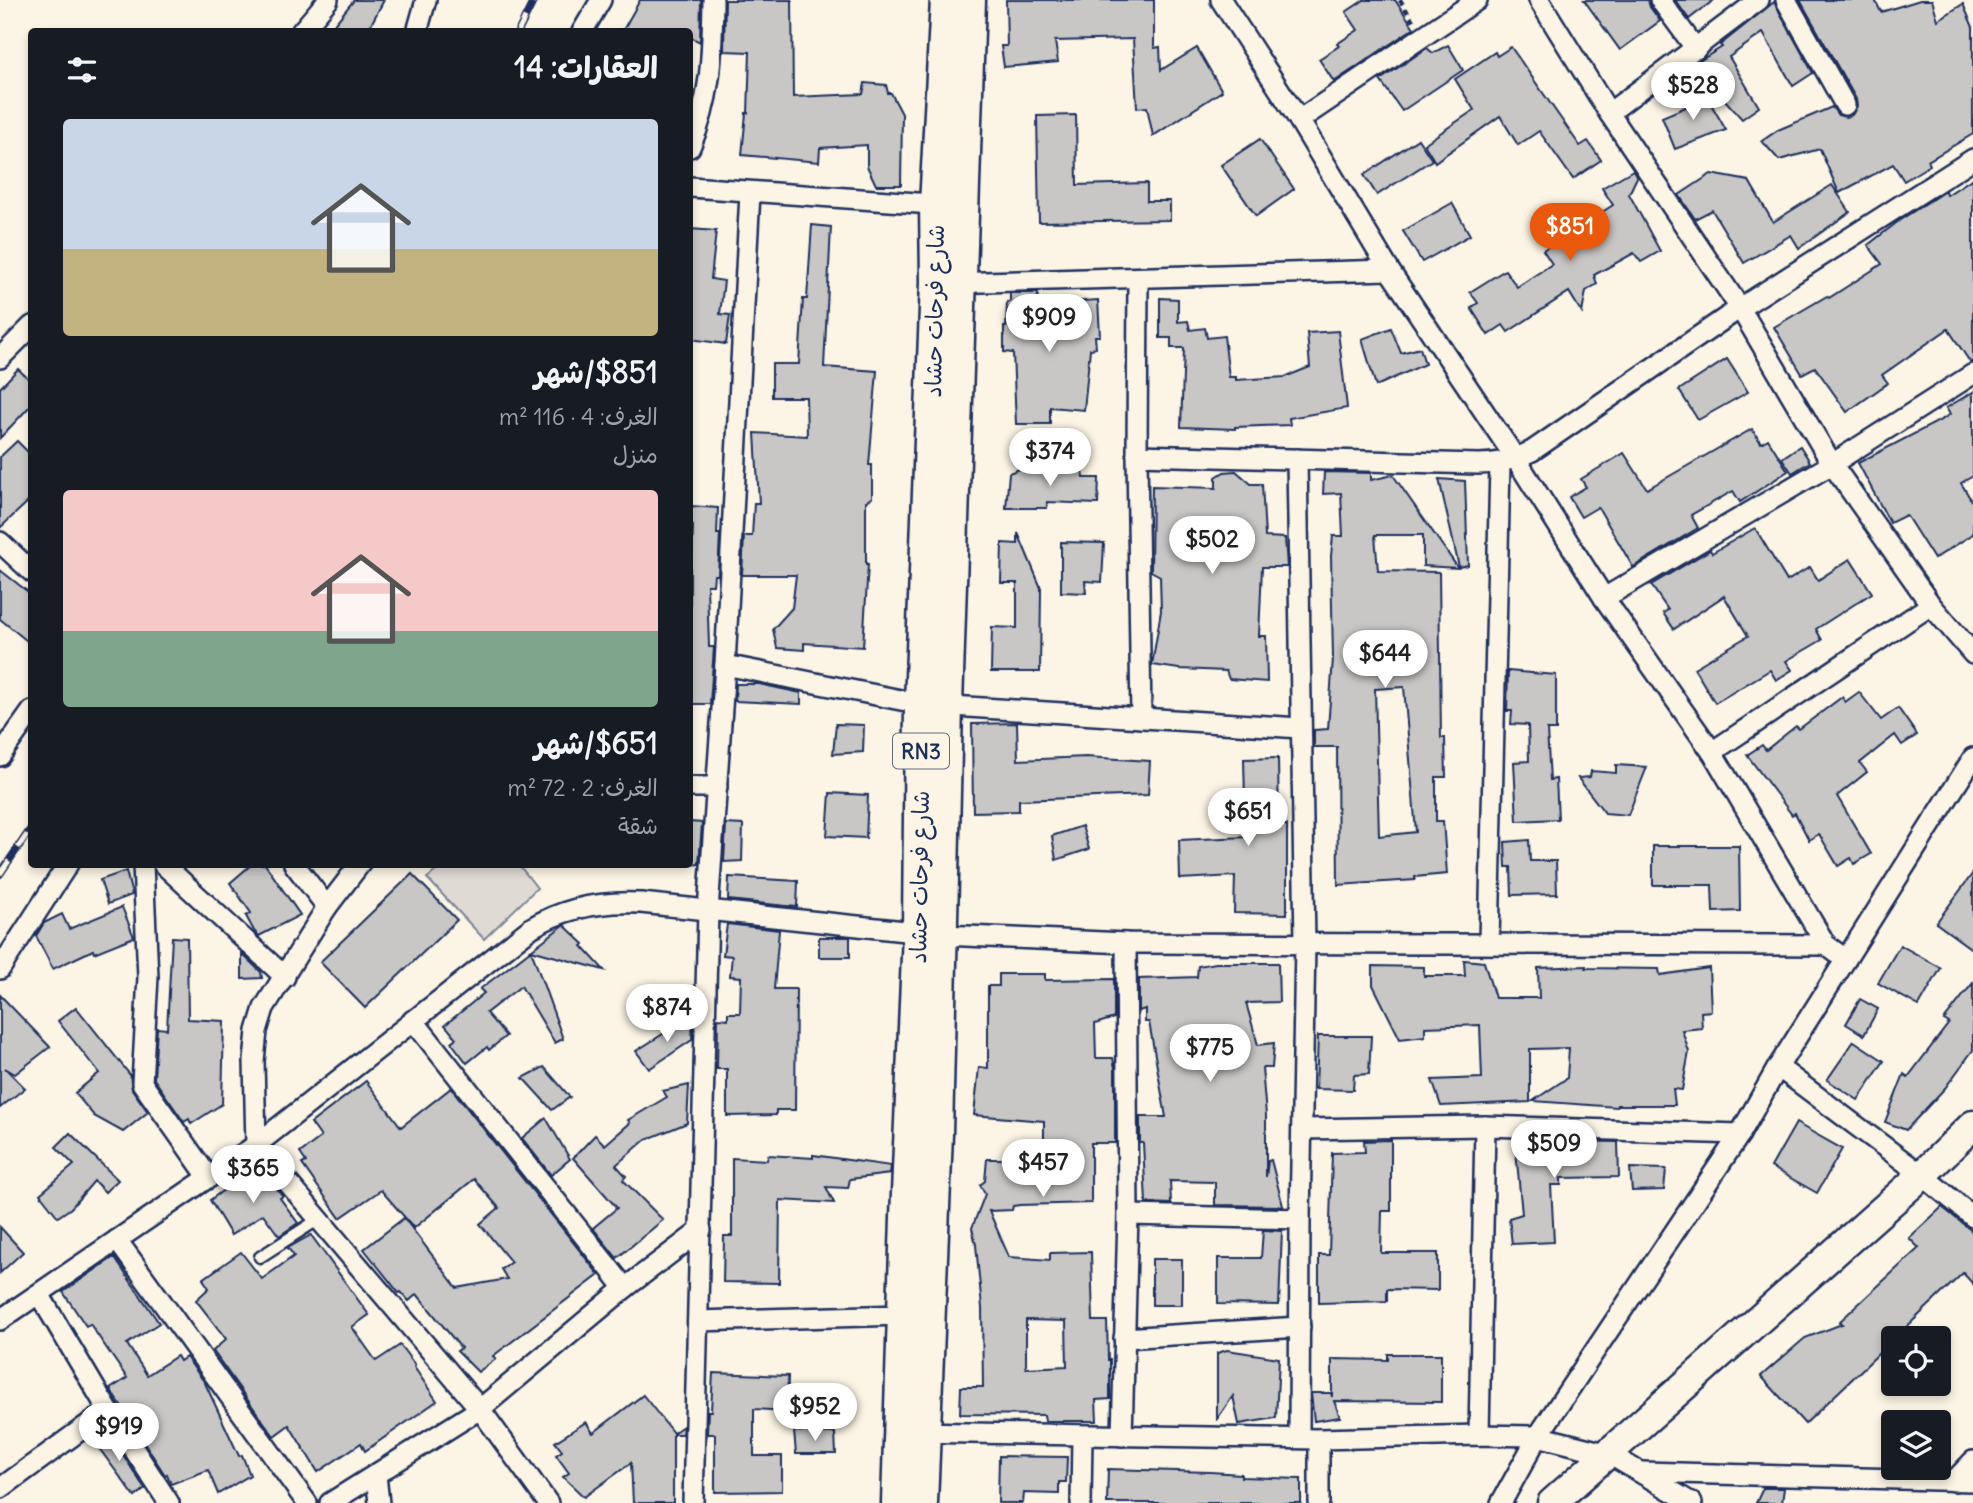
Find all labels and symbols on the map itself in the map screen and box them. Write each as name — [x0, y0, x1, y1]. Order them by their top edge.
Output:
pin: $528 — [1652, 62, 1734, 122]
pin: $851 — [1529, 204, 1611, 263]
street label: شارع فرحات حشاد — [918, 224, 952, 398]
pin: $909 — [1008, 294, 1090, 354]
pin: $374 — [1009, 428, 1091, 488]
pin: $502 — [1171, 516, 1253, 576]
pin: $644 — [1344, 630, 1426, 690]
road number: RN3 — [893, 734, 949, 768]
pin: $651 — [1207, 788, 1289, 848]
street label: شارع فرحات حشاد — [903, 790, 937, 964]
pin: $874 — [626, 984, 708, 1044]
pin: $775 — [1169, 1024, 1251, 1084]
pin: $509 — [1513, 1120, 1595, 1180]
pin: $457 — [1002, 1140, 1084, 1199]
pin: $365 — [212, 1146, 294, 1205]
pin: $952 — [774, 1384, 856, 1443]
pin: $919 — [78, 1404, 160, 1463]

